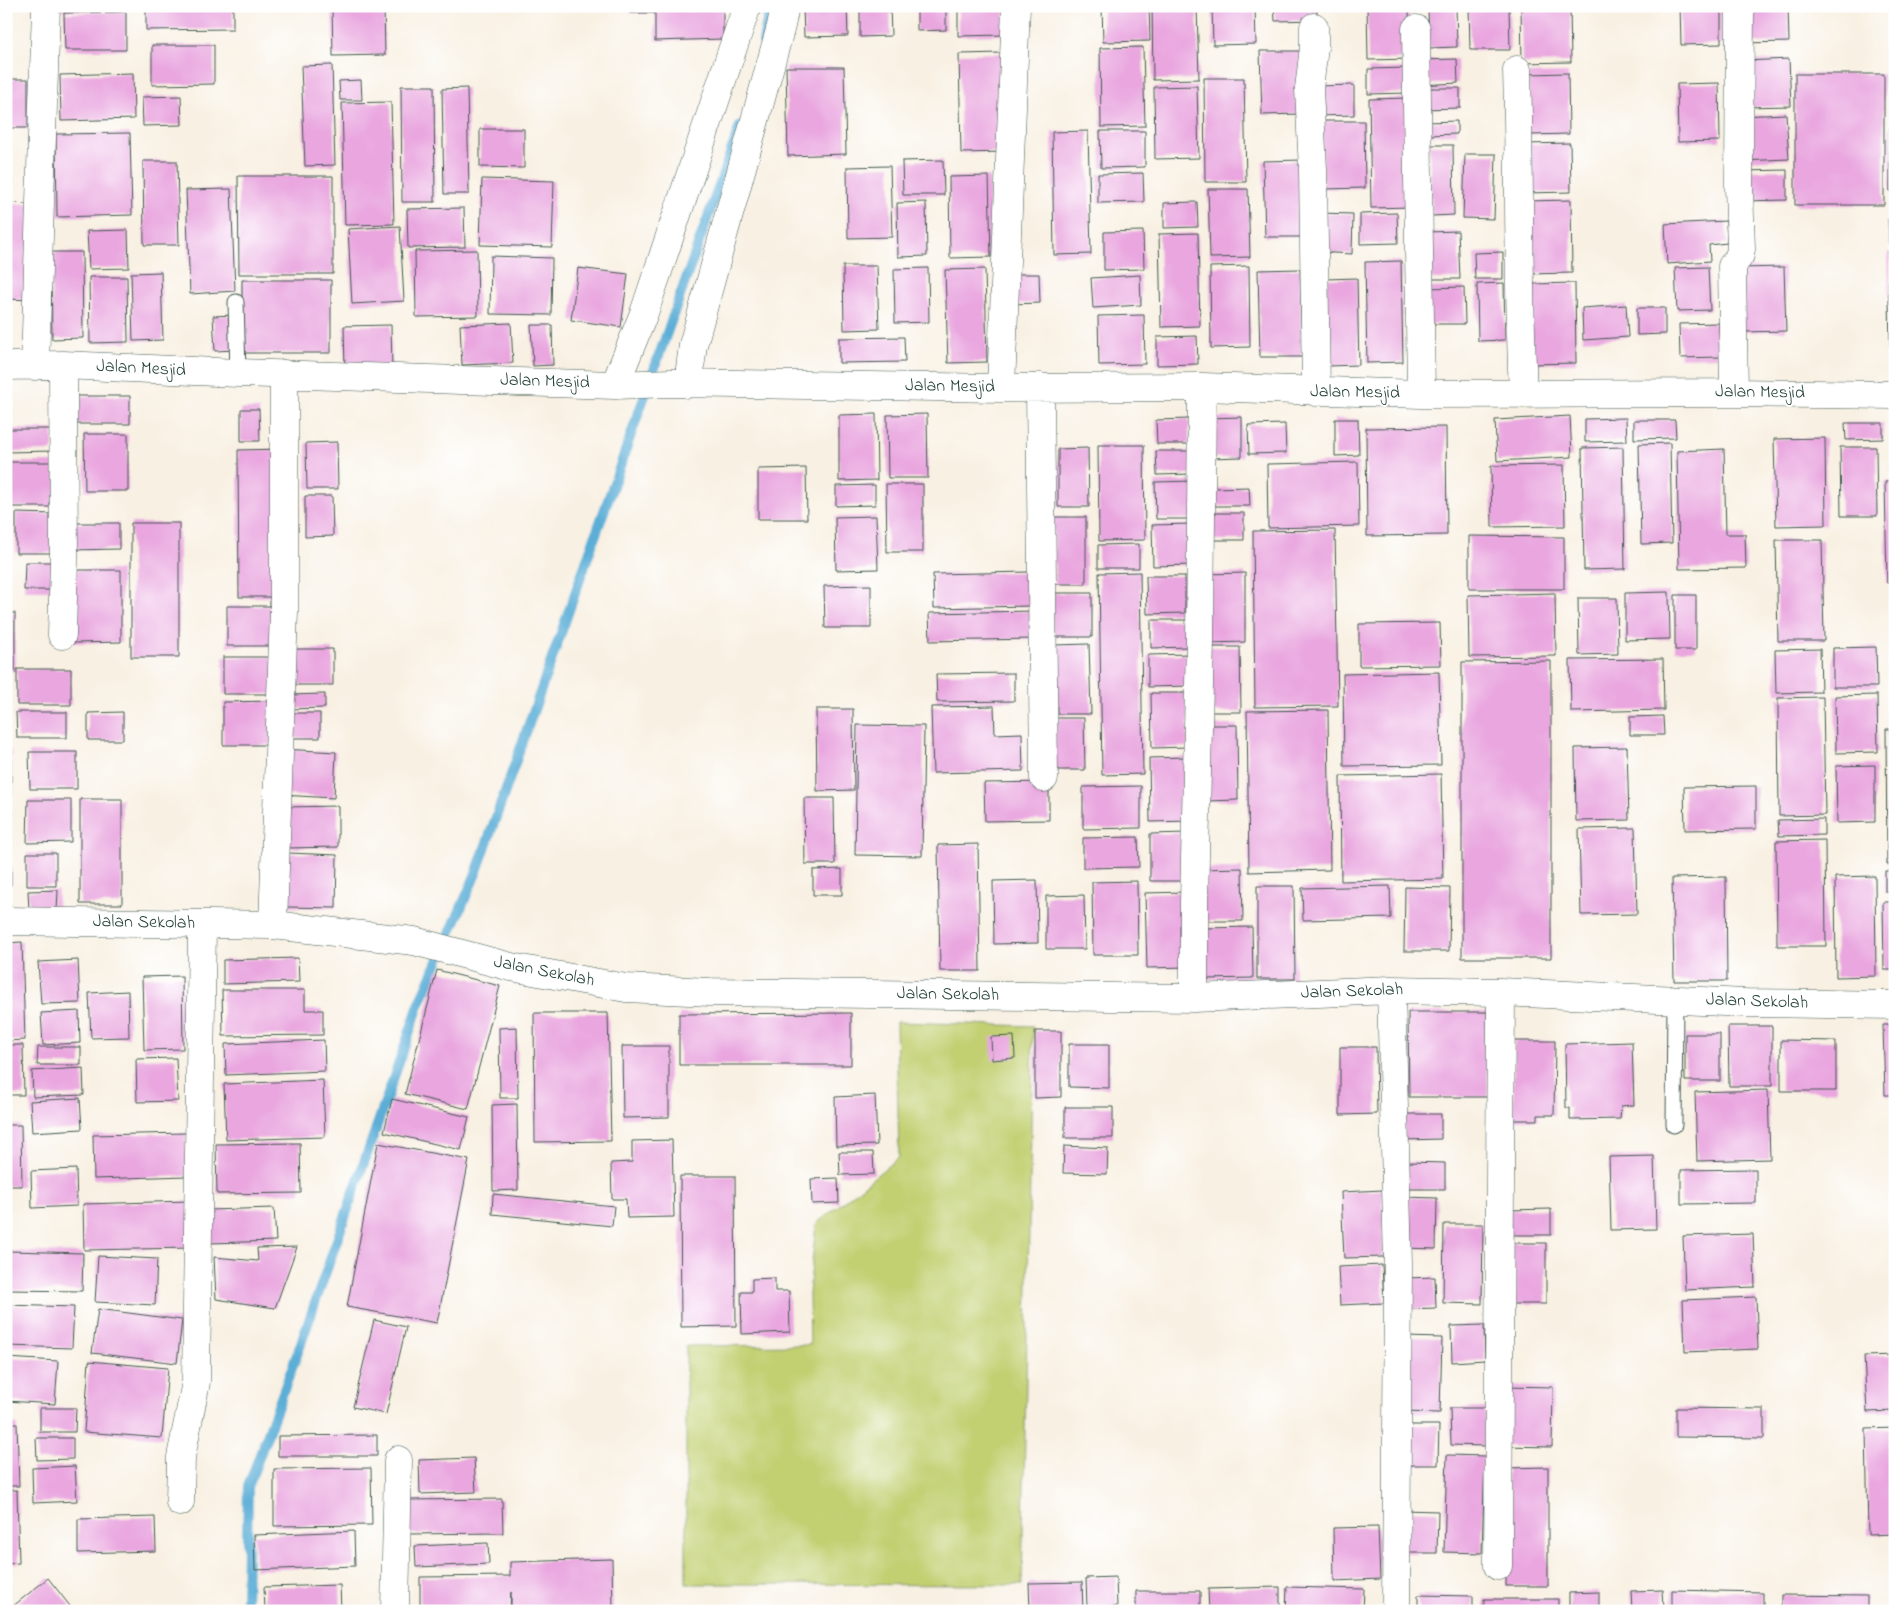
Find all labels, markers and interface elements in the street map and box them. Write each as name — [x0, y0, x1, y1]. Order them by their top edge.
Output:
street label: Jalan Mesjid — [96, 354, 186, 384]
street label: Jalan Mesjid — [500, 367, 590, 397]
street label: Jalan Mesjid — [905, 373, 995, 401]
street label: Jalan Mesjid — [1310, 379, 1400, 407]
street label: Jalan Mesjid — [1715, 379, 1805, 407]
street label: Jalan Sekolah — [93, 909, 195, 937]
street label: Jalan Sekolah — [491, 949, 597, 995]
street label: Jalan Sekolah — [1300, 977, 1404, 1007]
street label: Jalan Sekolah — [897, 981, 999, 1009]
street label: Jalan Sekolah — [1705, 987, 1809, 1017]

